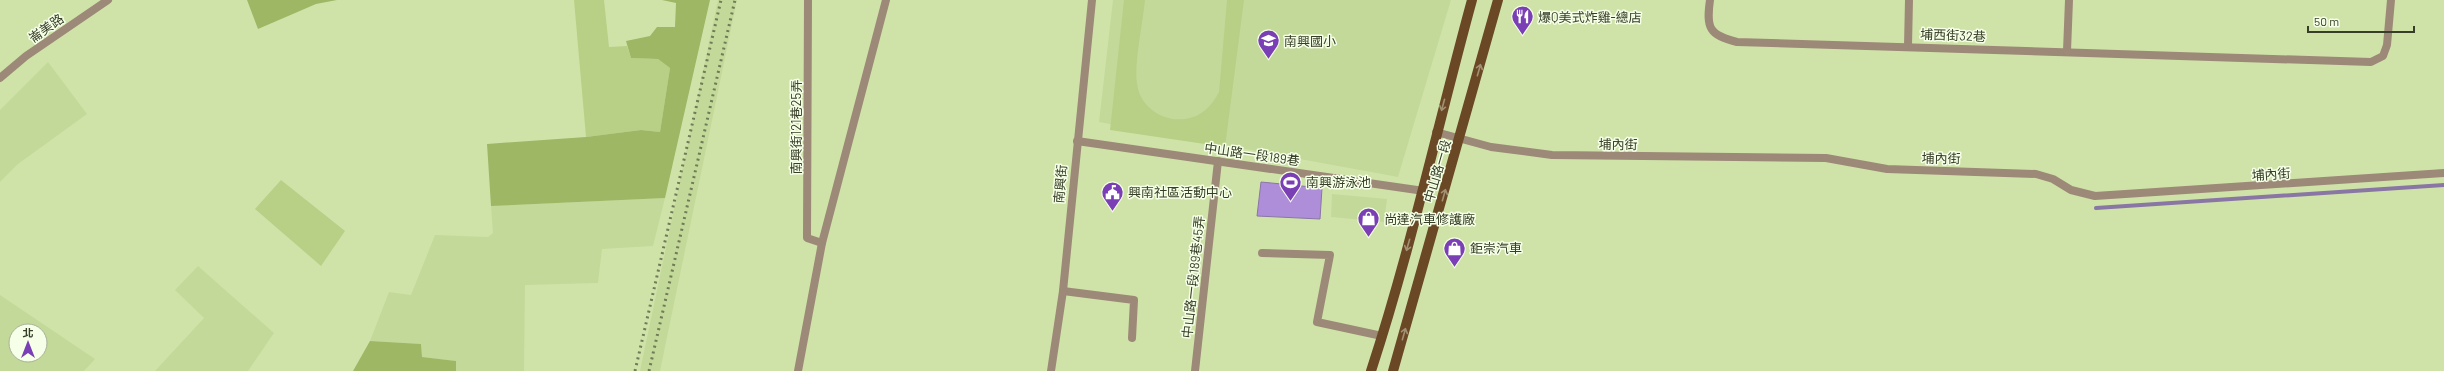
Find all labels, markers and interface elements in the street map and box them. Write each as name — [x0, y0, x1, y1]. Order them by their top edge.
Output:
restaurant icon: 爆Q美式炸雞-總店 — [1510, 4, 1536, 37]
scale bar — [2308, 8, 2414, 34]
place label: 爆Q美式炸雞-總店 — [1538, 9, 1642, 25]
street label: 崙美路 — [25, 10, 67, 46]
text: 50 m — [2314, 14, 2339, 28]
street label: 埔西街32巷 — [1920, 26, 1986, 44]
school or university icon: 南興國小 — [1256, 28, 1282, 61]
place label: 南興國小 — [1284, 33, 1336, 49]
one-way arrow — [1476, 64, 1483, 77]
street label: 南興街121巷25弄 — [788, 80, 804, 174]
one-way arrow — [1439, 98, 1447, 111]
street label: 埔內街 — [1598, 136, 1638, 152]
street label: 中山路一段 — [1420, 138, 1454, 204]
street label: 中山路一段189巷 — [1203, 139, 1301, 169]
street label: 埔內街 — [1921, 150, 1961, 166]
street label: 南興街 — [1050, 164, 1070, 204]
street label: 埔內街 — [2251, 165, 2291, 183]
sports icon: 南興游泳池 — [1277, 169, 1303, 202]
place label: 南興游泳池 — [1306, 174, 1371, 190]
public building icon: 興南社區活動中心 — [1099, 179, 1125, 212]
place label: 興南社區活動中心 — [1128, 184, 1232, 200]
one-way arrow — [1441, 189, 1448, 202]
shop icon: 尚達汽車修護廠 — [1356, 206, 1382, 239]
place label: 尚達汽車修護廠 — [1384, 211, 1475, 227]
street label: 中山路一段189巷45弄 — [1179, 215, 1207, 339]
shop icon: 鉅崇汽車 — [1441, 235, 1467, 268]
one-way arrow — [1404, 238, 1412, 251]
place label: 鉅崇汽車 — [1470, 240, 1522, 256]
north arrow — [8, 323, 48, 363]
text: 北 — [23, 326, 34, 339]
one-way arrow — [1401, 327, 1408, 340]

